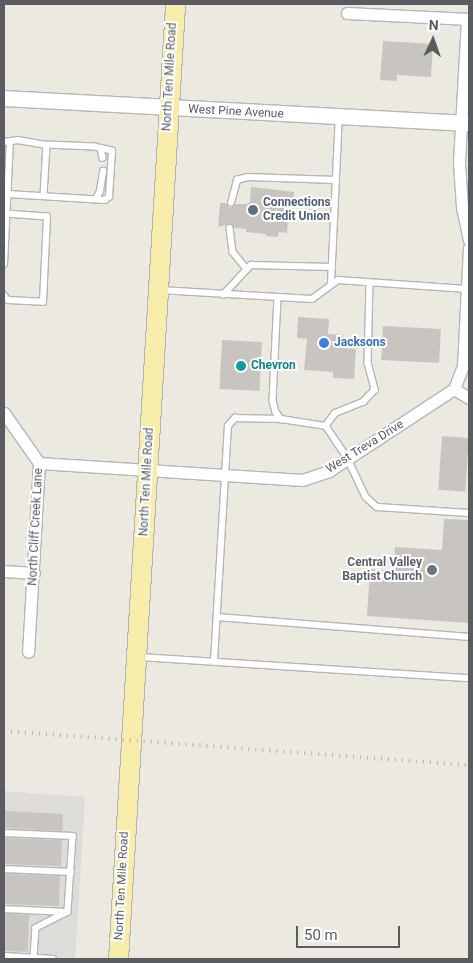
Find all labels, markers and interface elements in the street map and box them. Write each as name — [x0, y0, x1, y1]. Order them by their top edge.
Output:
north arrow — [408, 15, 458, 65]
text: N — [428, 17, 439, 33]
street label: North Ten Mile Road — [160, 22, 180, 132]
street label: West Pine Avenue — [188, 102, 284, 122]
place label: Connections Credit Union — [263, 196, 331, 224]
marker: Connections Credit Union — [247, 204, 259, 216]
place label: Jacksons — [334, 336, 386, 350]
marker: Jacksons — [318, 337, 330, 349]
place label: Chevron — [251, 359, 296, 373]
marker: Chevron — [235, 360, 247, 372]
street label: West Treva Drive — [323, 417, 407, 477]
street label: North Ten Mile Road — [137, 427, 157, 537]
street label: North Cliff Creek Lane — [26, 468, 46, 586]
place label: Central Valley Baptist Church — [342, 556, 422, 584]
marker: Central Valley Baptist Church — [426, 564, 438, 576]
street label: North Ten Mile Road — [112, 831, 132, 941]
scale bar — [298, 916, 402, 948]
text: 50 m — [304, 926, 338, 944]

